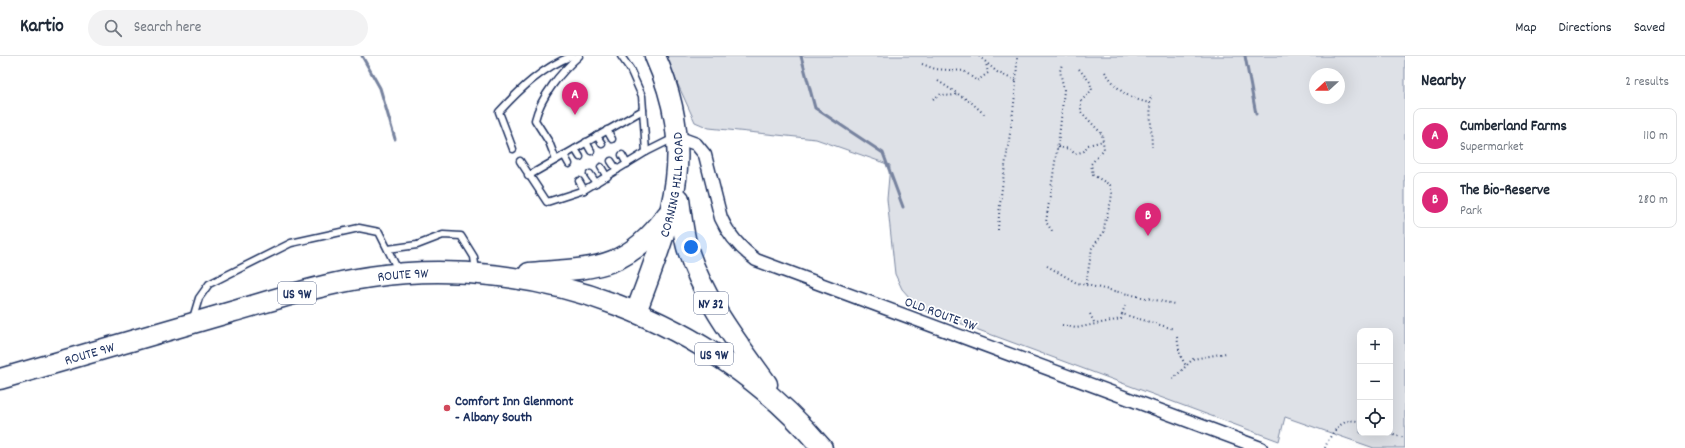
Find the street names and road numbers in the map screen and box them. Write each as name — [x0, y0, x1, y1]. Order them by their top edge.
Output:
street label: CORNING HILL ROAD — [655, 131, 690, 240]
street label: ROUTE 9W — [376, 264, 430, 288]
road number: US 9W — [278, 282, 316, 304]
road number: NY 32 — [694, 292, 728, 314]
street label: OLD ROUTE 9W — [901, 293, 980, 338]
street label: ROUTE 9W — [62, 338, 118, 371]
road number: US 9W — [695, 343, 733, 365]

